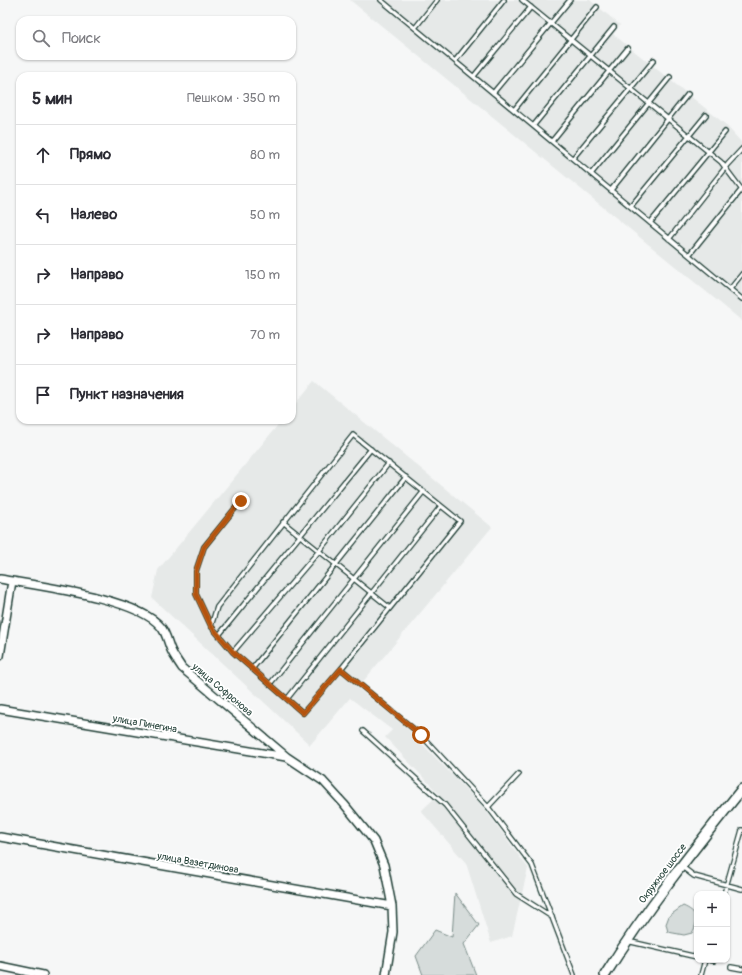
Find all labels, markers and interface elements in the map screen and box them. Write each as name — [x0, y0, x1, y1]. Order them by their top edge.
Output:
search box — [16, 16, 296, 60]
icon: search — [30, 27, 52, 49]
text: Поиск — [62, 29, 101, 48]
text: 5 мин — [32, 88, 72, 109]
text: Пешком · 350 m — [187, 90, 280, 106]
icon: ahead — [32, 144, 54, 166]
text: Прямо — [70, 145, 111, 164]
text: 80 m — [250, 147, 280, 163]
icon: left — [32, 204, 54, 226]
text: Налево — [70, 205, 117, 224]
text: 50 m — [250, 207, 280, 223]
icon: right — [32, 264, 54, 286]
text: Направо — [70, 265, 124, 284]
text: 150 m — [245, 267, 280, 283]
icon: right — [32, 324, 54, 346]
text: Направо — [70, 325, 124, 344]
text: 70 m — [250, 327, 280, 343]
icon: arrive — [32, 384, 54, 406]
text: Пункт назначения — [70, 385, 184, 404]
route end — [232, 492, 250, 510]
street label: улица Софронова — [189, 660, 255, 719]
street label: улица Пинегина — [111, 712, 178, 736]
route start — [412, 726, 430, 744]
street label: Окружное шоссе — [636, 841, 689, 906]
street label: улица Вазетдинова — [155, 850, 240, 876]
map controls — [694, 891, 730, 963]
button: + — [694, 891, 730, 927]
button: − — [694, 927, 730, 963]

